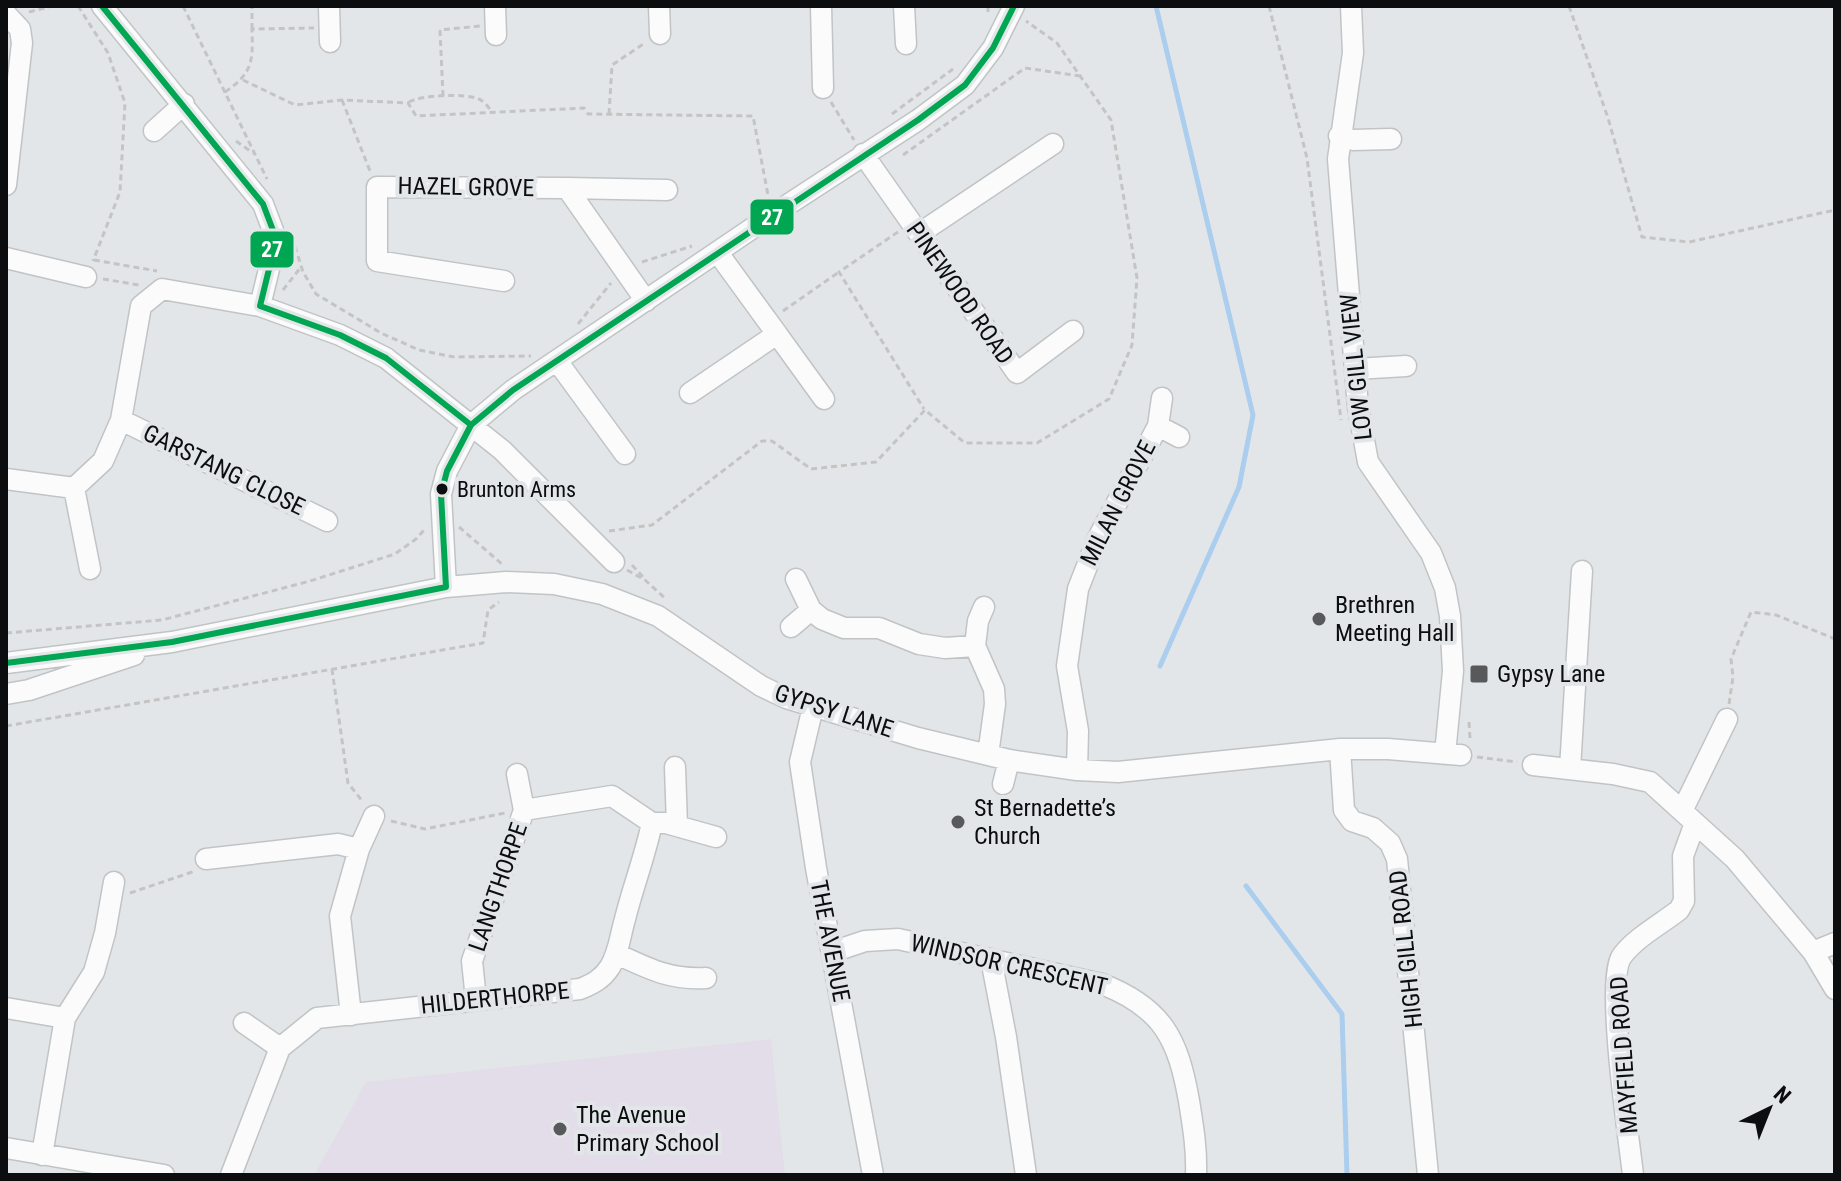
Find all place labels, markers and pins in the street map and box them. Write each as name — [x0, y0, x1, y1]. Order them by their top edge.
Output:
place label: Brunton Arms — [457, 477, 576, 502]
marker: Brunton Arms — [434, 481, 450, 497]
place label: Brethren Meeting Hall — [1335, 591, 1455, 647]
marker: Brethren Meeting Hall — [1310, 610, 1328, 628]
place label: Gypsy Lane — [1497, 660, 1605, 688]
marker: Gypsy Lane — [1468, 663, 1490, 685]
place label: St Bernadette’s Church — [974, 794, 1116, 850]
marker: St Bernadette’s Church — [949, 813, 967, 831]
place label: The Avenue Primary School — [576, 1101, 719, 1157]
marker: The Avenue Primary School — [551, 1120, 569, 1138]

